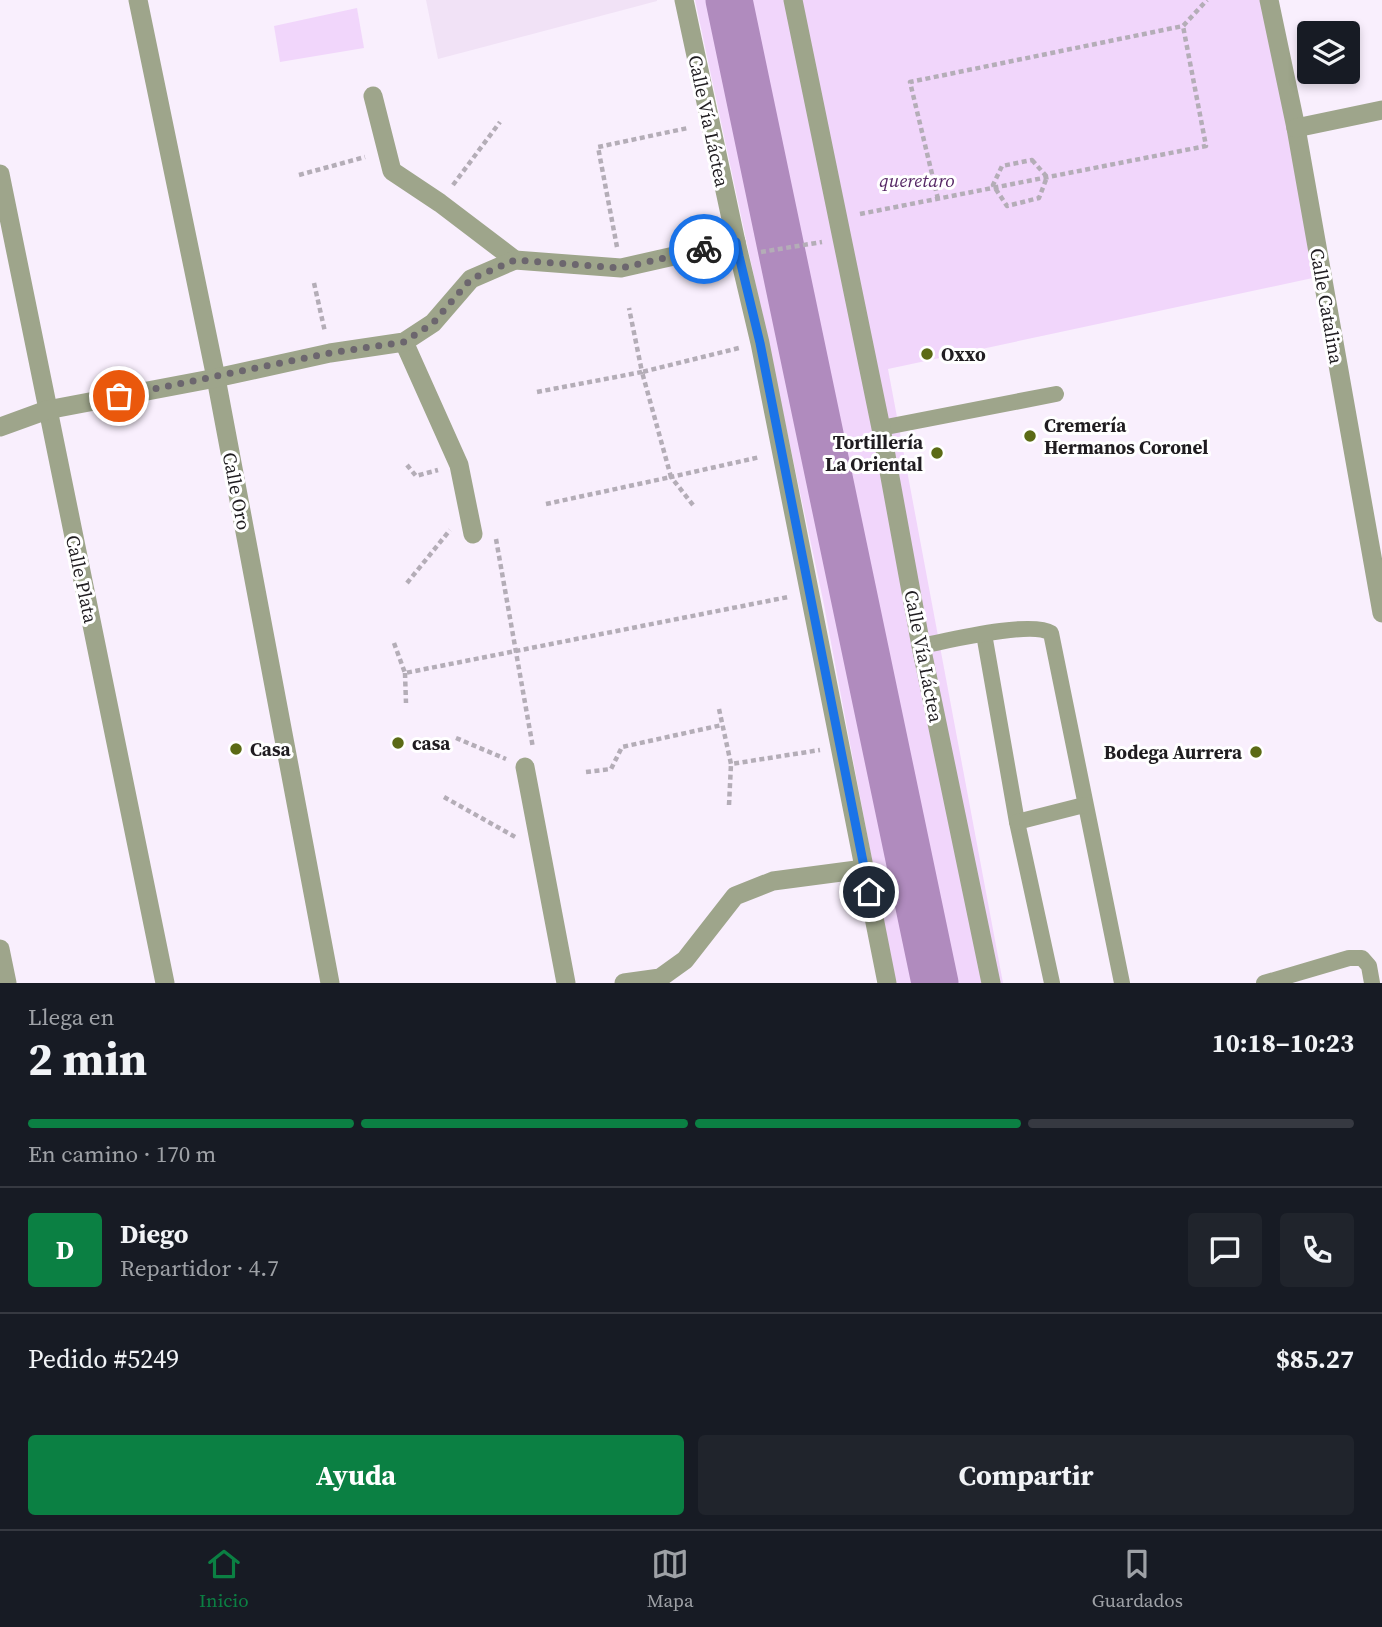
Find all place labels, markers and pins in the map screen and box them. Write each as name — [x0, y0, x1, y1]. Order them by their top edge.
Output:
place label: Oxxo — [941, 341, 986, 367]
marker: Oxxo — [919, 346, 935, 362]
pin — [89, 366, 149, 426]
place label: Cremería Hermanos Coronel — [1044, 412, 1208, 460]
marker: Cremería Hermanos Coronel — [1022, 428, 1038, 444]
place label: Tortillería La Oriental — [825, 429, 924, 477]
marker: Tortillería La Oriental — [929, 445, 945, 461]
place label: casa — [412, 730, 451, 756]
marker: casa — [390, 735, 406, 751]
place label: Casa — [250, 736, 291, 762]
place label: Bodega Aurrera — [1104, 739, 1243, 765]
marker: Casa — [228, 741, 244, 757]
marker: Bodega Aurrera — [1248, 744, 1264, 760]
pin — [839, 862, 899, 922]

